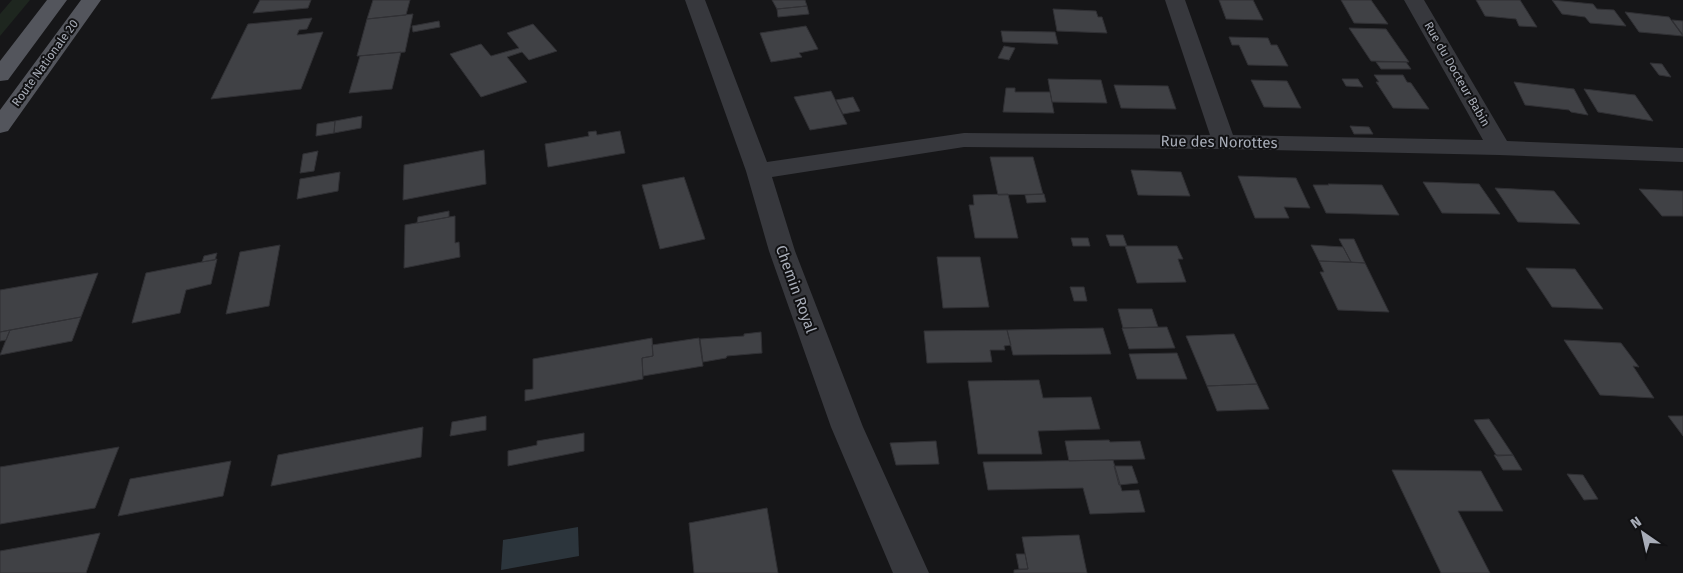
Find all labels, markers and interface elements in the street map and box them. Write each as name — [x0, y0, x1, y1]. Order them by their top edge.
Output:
street label: Route Nationale 20 — [9, 17, 81, 109]
street label: Rue du Docteur Babin — [1421, 19, 1493, 129]
street label: Rue des Norottes — [1160, 132, 1278, 152]
street label: Chemin Royal — [772, 243, 820, 336]
north arrow — [1618, 508, 1668, 558]
text: N — [1627, 513, 1645, 532]

